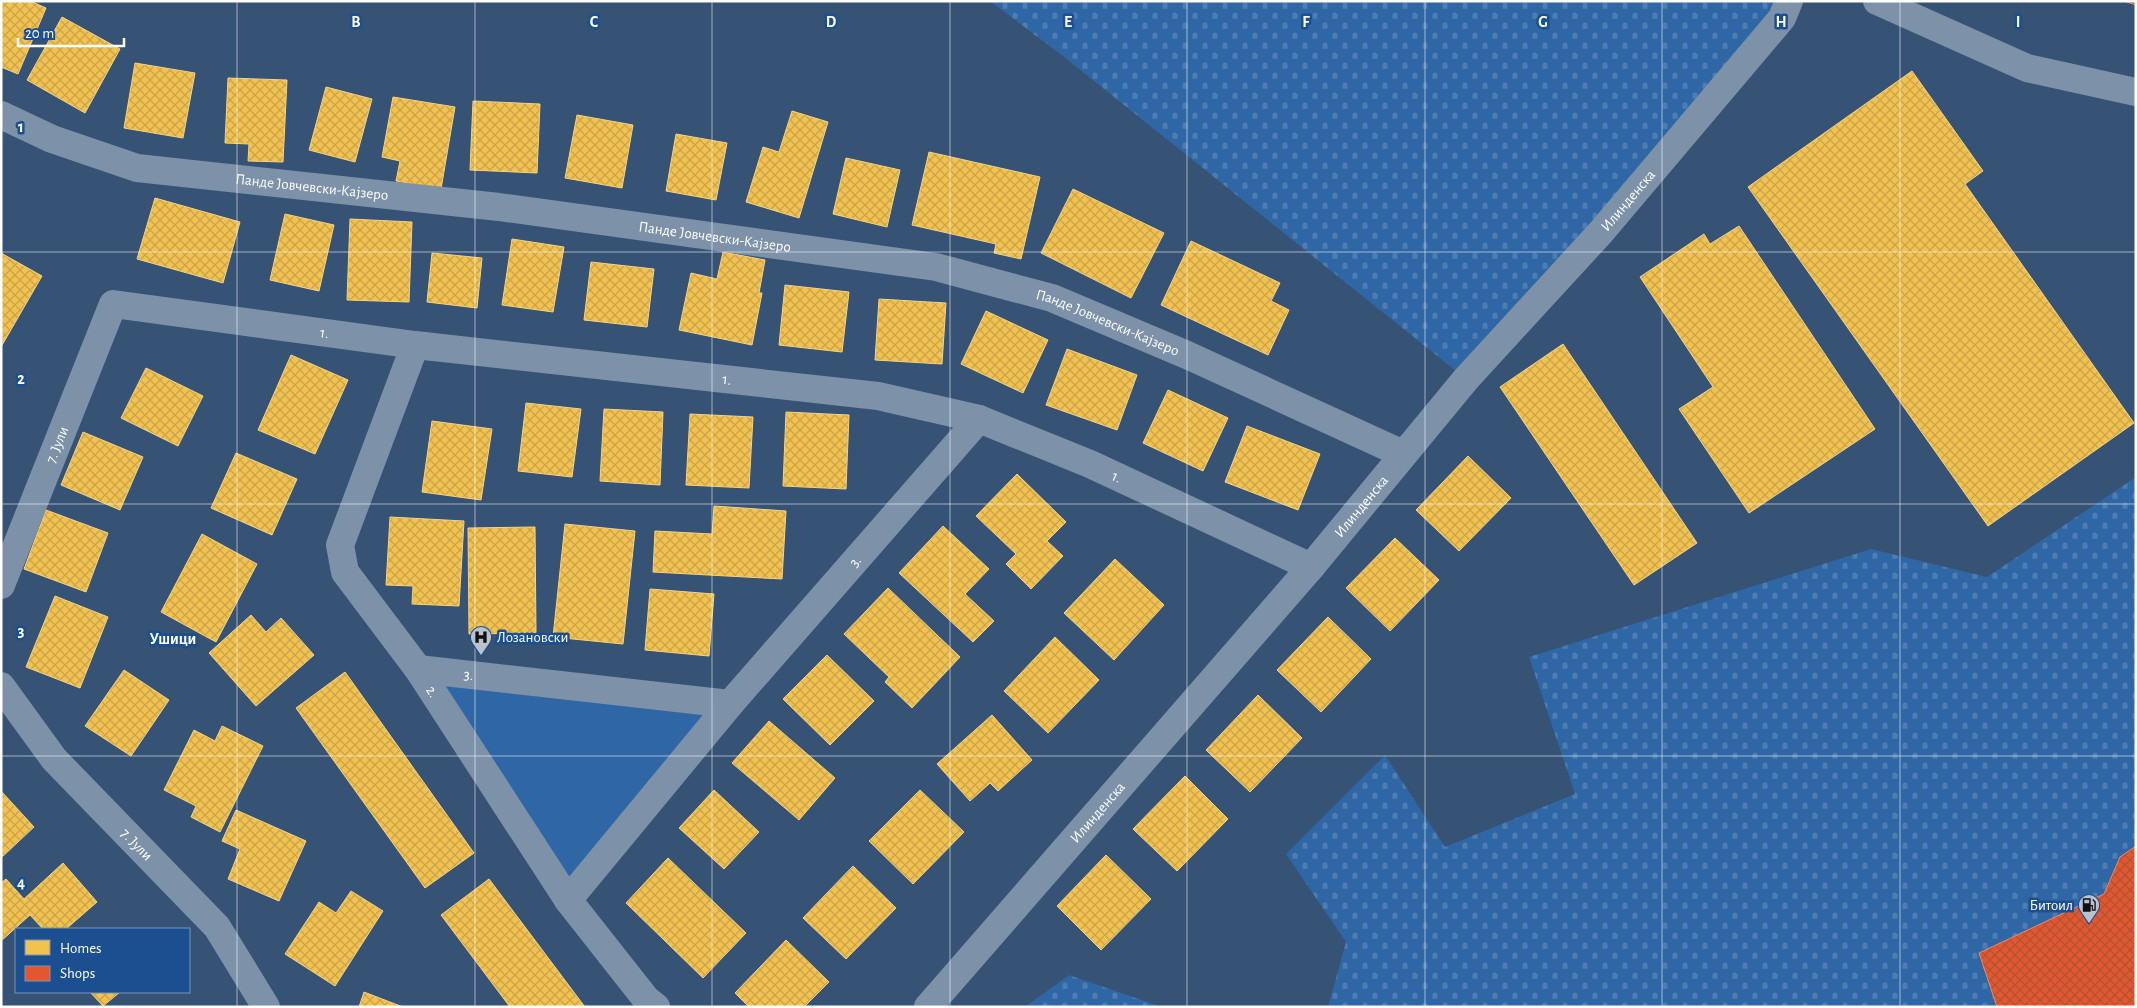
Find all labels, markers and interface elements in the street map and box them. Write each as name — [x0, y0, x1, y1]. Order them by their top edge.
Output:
text: B — [351, 14, 361, 30]
text: C — [590, 14, 599, 30]
text: D — [826, 14, 837, 30]
text: E — [1064, 14, 1072, 30]
text: F — [1302, 14, 1310, 30]
text: G — [1538, 14, 1548, 30]
text: H — [1775, 14, 1787, 30]
text: I — [2016, 14, 2020, 30]
scale bar — [18, 15, 124, 47]
text: 20 m — [25, 26, 54, 41]
text: 1 — [18, 119, 24, 135]
street label: Илинденска — [1598, 167, 1658, 234]
street label: Панде Јовчевски-Кајзеро — [235, 171, 389, 203]
street label: Панде Јовчевски-Кајзеро — [638, 219, 792, 254]
street label: Панде Јовчевски-Кајзеро — [1034, 287, 1181, 358]
street label: 1. — [319, 325, 330, 341]
text: 2 — [17, 371, 25, 387]
street label: 1. — [722, 371, 732, 387]
street label: 7. Јули — [43, 424, 71, 465]
street label: 1. — [1110, 468, 1124, 485]
street label: Илинденска — [1331, 472, 1391, 540]
street label: 3. — [846, 553, 864, 570]
text: 3 — [18, 623, 25, 639]
hospital icon: Лозановски — [469, 625, 493, 656]
place label: Лозановски — [497, 630, 568, 645]
district label: Ушици — [150, 631, 196, 647]
street label: 3. — [463, 667, 474, 683]
street label: 2. — [423, 683, 442, 700]
street label: Илинденска — [1067, 779, 1128, 846]
street label: 7. Јули — [118, 825, 155, 863]
text: 4 — [17, 875, 25, 891]
fuel station icon: Битоил — [2077, 893, 2101, 924]
place label: Битоил — [2029, 898, 2073, 913]
legend — [15, 928, 190, 993]
text: Homes — [60, 941, 102, 956]
text: Shops — [60, 966, 95, 981]

